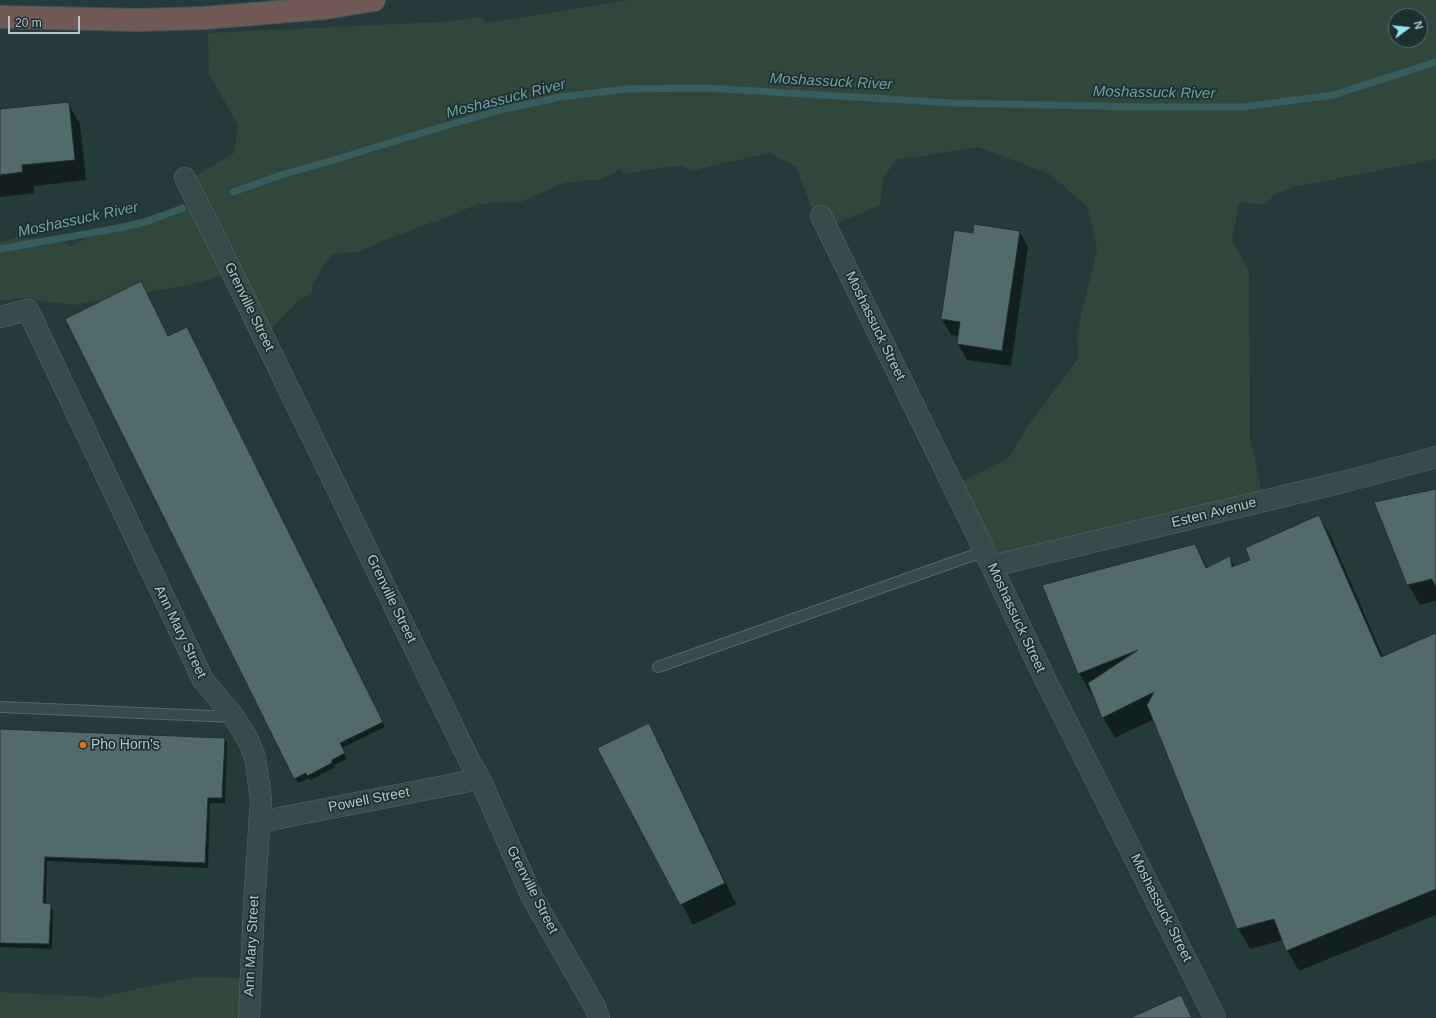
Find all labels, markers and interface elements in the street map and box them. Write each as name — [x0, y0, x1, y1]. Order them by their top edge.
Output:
scale bar — [10, 8, 82, 34]
north arrow — [1388, 8, 1428, 48]
text: 20 m — [15, 16, 42, 30]
text: N — [1412, 20, 1425, 31]
water label: Moshassuck River — [769, 70, 893, 94]
water label: Moshassuck River — [444, 75, 568, 123]
water label: Moshassuck River — [1093, 83, 1215, 103]
water label: Moshassuck River — [16, 198, 140, 242]
street label: Grenville Street — [220, 260, 278, 354]
street label: Moshassuck Street — [841, 269, 909, 383]
street label: Esten Avenue — [1170, 494, 1258, 532]
street label: Grenville Street — [362, 552, 420, 646]
street label: Moshassuck Street — [983, 561, 1049, 675]
street label: Ann Mary Street — [150, 583, 210, 681]
place label: Pho Horn's — [91, 737, 160, 753]
marker: Pho Horn's — [78, 740, 88, 750]
street label: Powell Street — [327, 784, 411, 816]
street label: Grenville Street — [503, 843, 561, 937]
street label: Moshassuck Street — [1126, 851, 1196, 965]
street label: Ann Mary Street — [241, 895, 263, 997]

